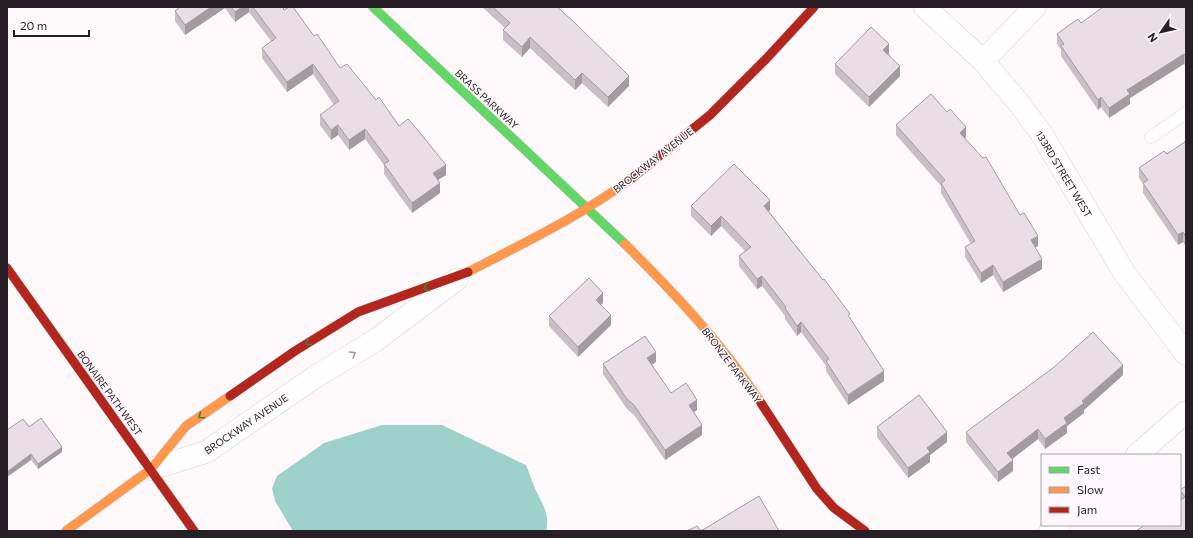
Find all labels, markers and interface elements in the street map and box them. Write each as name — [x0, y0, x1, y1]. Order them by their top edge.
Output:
scale bar — [14, 12, 89, 38]
north arrow — [1141, 12, 1181, 52]
text: 20 m — [20, 18, 47, 32]
text: N — [1145, 31, 1160, 45]
street label: BRASS PARKWAY — [453, 67, 521, 132]
street label: BROCKWAY AVENUE — [611, 125, 696, 195]
street label: 133RD STREET WEST — [1033, 128, 1095, 220]
one-way arrow — [422, 284, 429, 292]
street label: BRONZE PARKWAY — [700, 325, 765, 405]
one-way arrow — [305, 338, 312, 345]
street label: BONAIRE PATH WEST — [75, 348, 145, 438]
one-way arrow — [349, 351, 356, 358]
street label: BROCKWAY AVENUE — [202, 391, 290, 456]
one-way arrow — [198, 411, 205, 419]
legend — [1041, 454, 1181, 526]
text: Fast — [1077, 462, 1100, 476]
text: Slow — [1077, 482, 1104, 496]
text: Jam — [1077, 502, 1097, 517]

